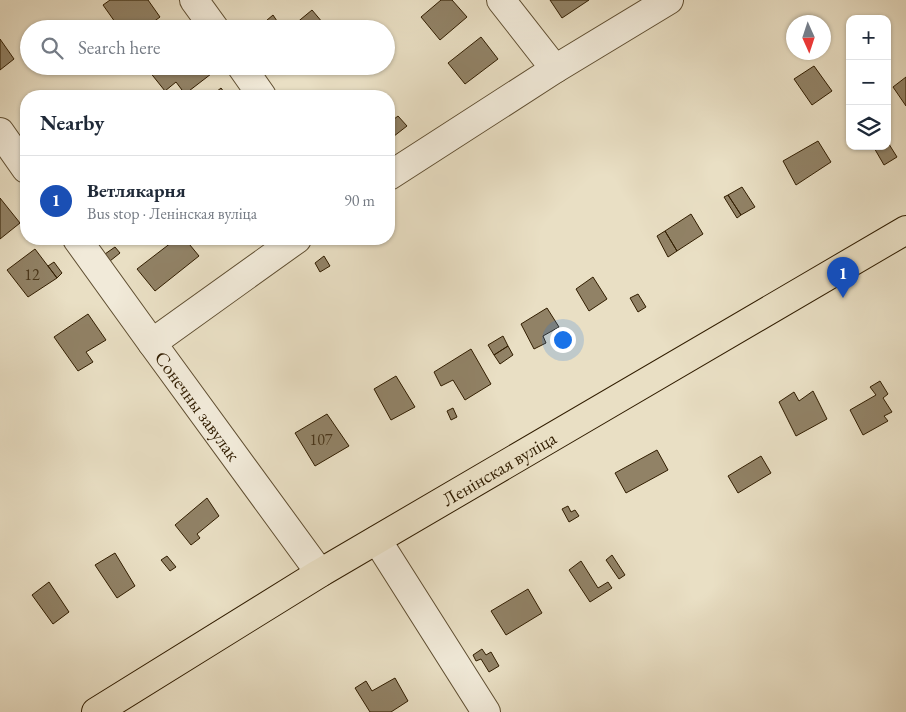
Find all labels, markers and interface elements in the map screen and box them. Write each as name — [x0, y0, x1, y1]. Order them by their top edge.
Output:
north arrow — [786, 15, 831, 60]
map controls — [846, 15, 891, 150]
button: + — [846, 15, 891, 60]
search box — [20, 20, 395, 75]
icon: search — [38, 34, 66, 62]
text: Search here — [78, 35, 160, 60]
button: − — [846, 60, 891, 105]
button: layers — [846, 105, 891, 150]
text: Nearby — [40, 109, 104, 136]
text: Ветлякарня — [87, 178, 186, 203]
text: 1 — [52, 190, 60, 211]
text: 90 m — [344, 190, 375, 211]
text: Bus stop · Ленінская вуліца — [87, 203, 257, 224]
pin: 1 — [827, 257, 859, 298]
house number: 12 — [24, 264, 40, 285]
your location — [550, 327, 576, 353]
street label: Сонечны завулак — [149, 346, 246, 466]
street label: Ленінская вуліца — [437, 425, 561, 511]
house number: 107 — [309, 429, 333, 450]

